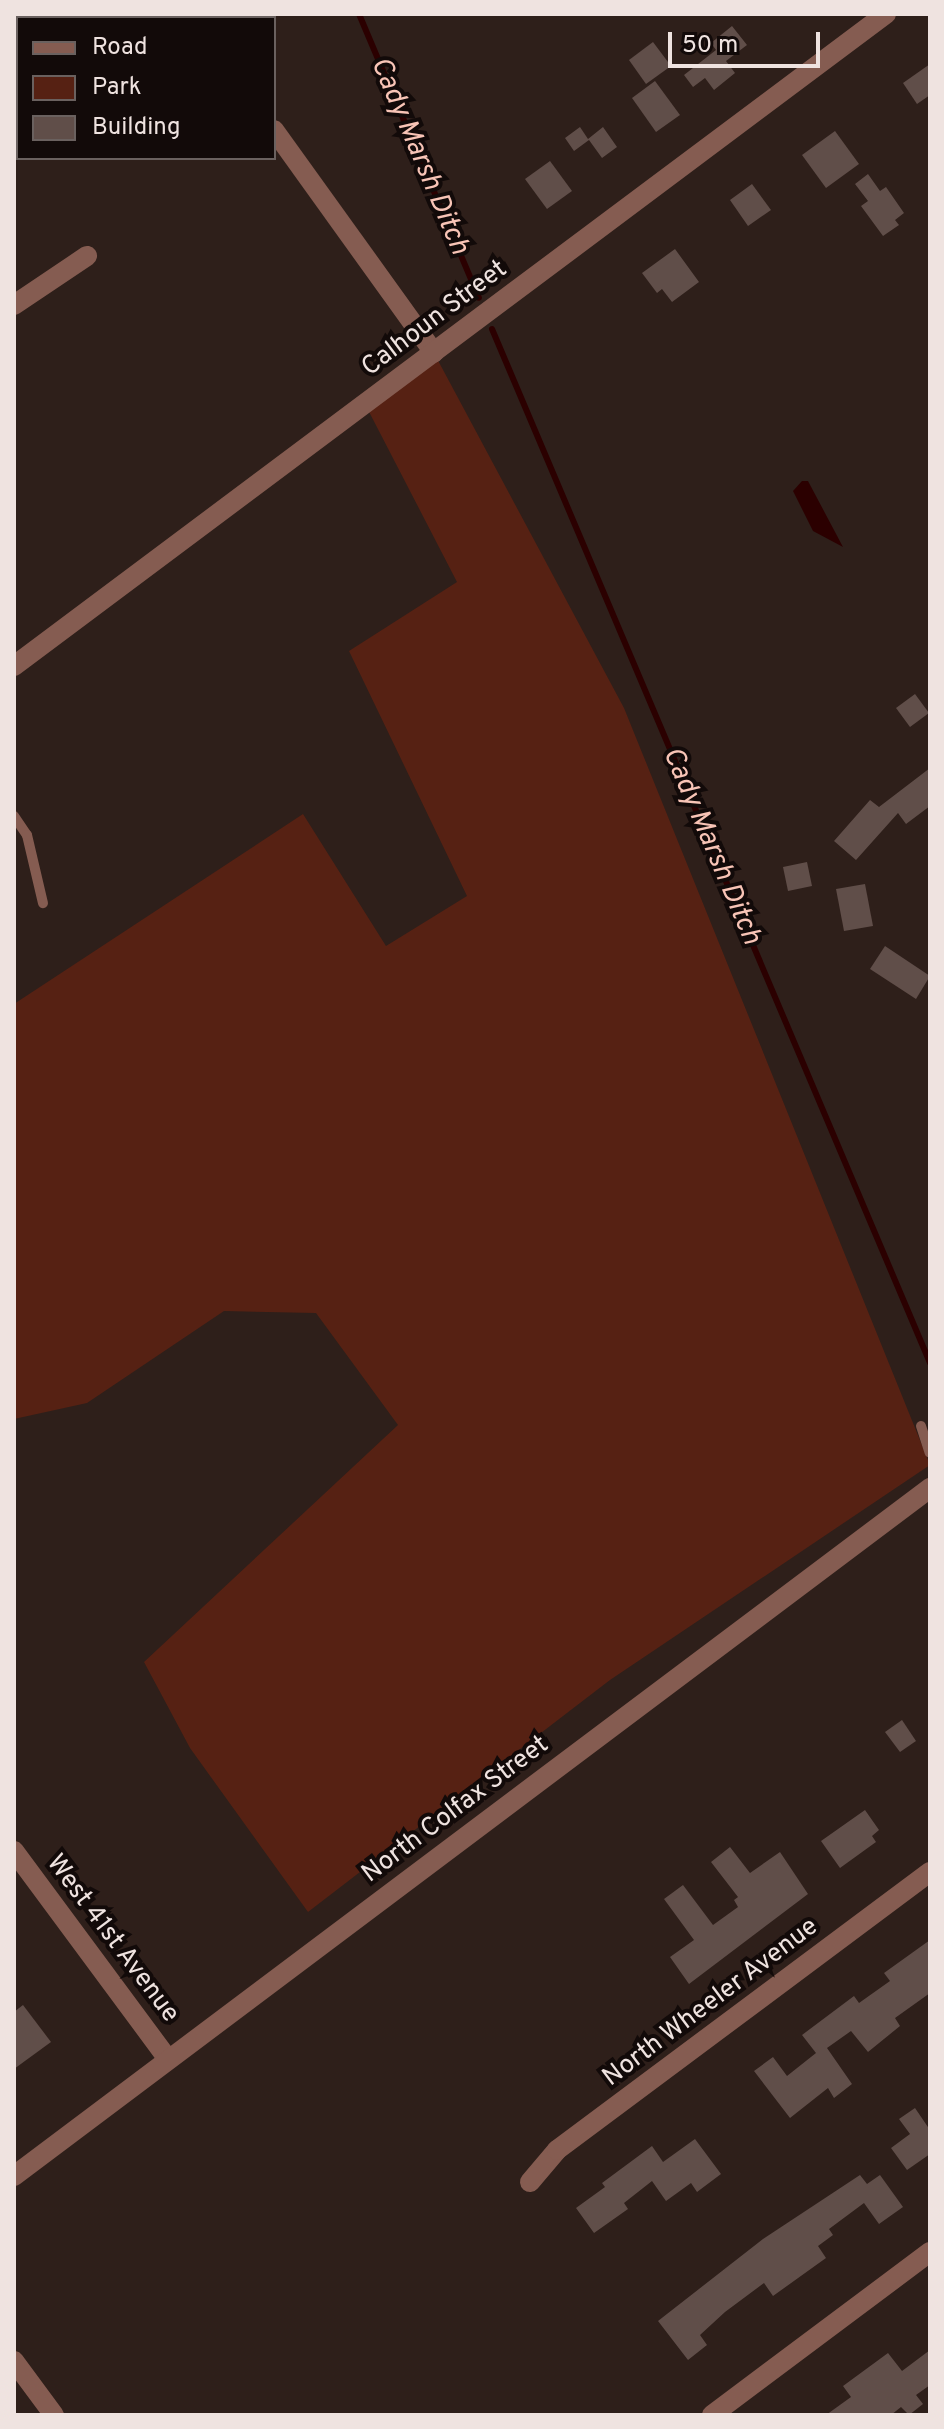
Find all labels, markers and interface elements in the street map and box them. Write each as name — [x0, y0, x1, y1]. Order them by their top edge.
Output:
legend — [16, 16, 276, 160]
scale bar — [672, 16, 824, 66]
text: 50 m — [682, 31, 738, 61]
text: Road — [92, 33, 148, 63]
water label: Cady Marsh Ditch — [362, 52, 476, 260]
text: Park — [92, 73, 142, 103]
text: Building — [92, 113, 181, 143]
street label: Calhoun Street — [356, 254, 514, 384]
water label: Cady Marsh Ditch — [654, 742, 768, 950]
street label: North Colfax Street — [357, 1730, 555, 1890]
street label: West 41st Avenue — [38, 1849, 186, 2029]
street label: North Wheeler Avenue — [597, 1911, 825, 2095]

